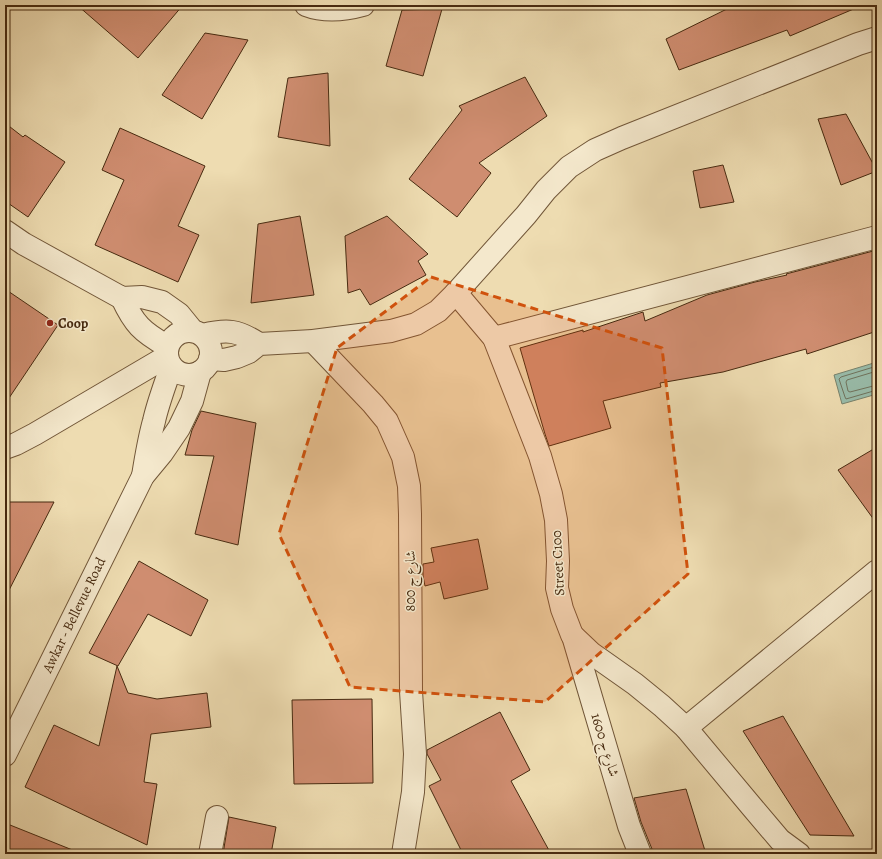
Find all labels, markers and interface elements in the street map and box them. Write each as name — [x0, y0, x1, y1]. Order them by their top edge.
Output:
place label: Coop — [58, 314, 89, 333]
marker: Coop — [45, 318, 55, 328]
street label: Street C100 — [547, 530, 569, 596]
street label: شارع ج 800 — [401, 551, 423, 611]
street label: Awkar - Bellevue Road — [37, 554, 110, 677]
street label: شارع ج 1600 — [584, 711, 624, 780]

